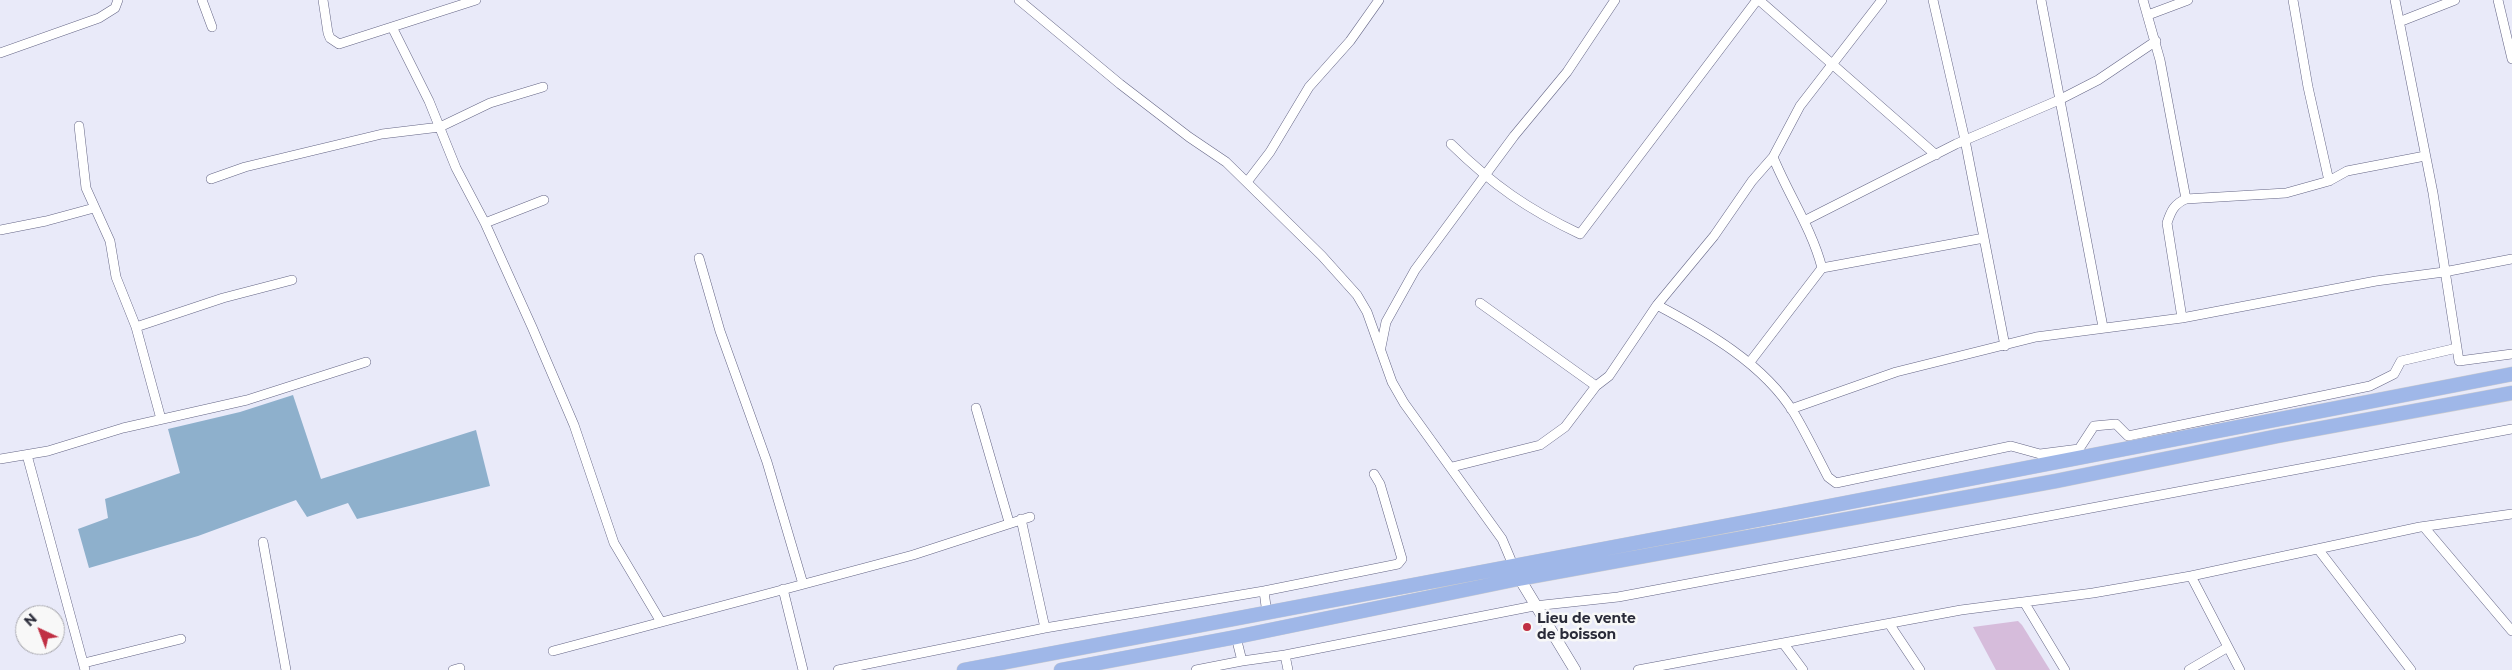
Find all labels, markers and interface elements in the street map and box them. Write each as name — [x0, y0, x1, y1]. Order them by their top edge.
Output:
north arrow — [15, 605, 65, 655]
text: N — [20, 609, 41, 630]
place label: Lieu de vente de boisson — [1537, 611, 1636, 644]
marker: Lieu de vente de boisson — [1521, 621, 1533, 633]

